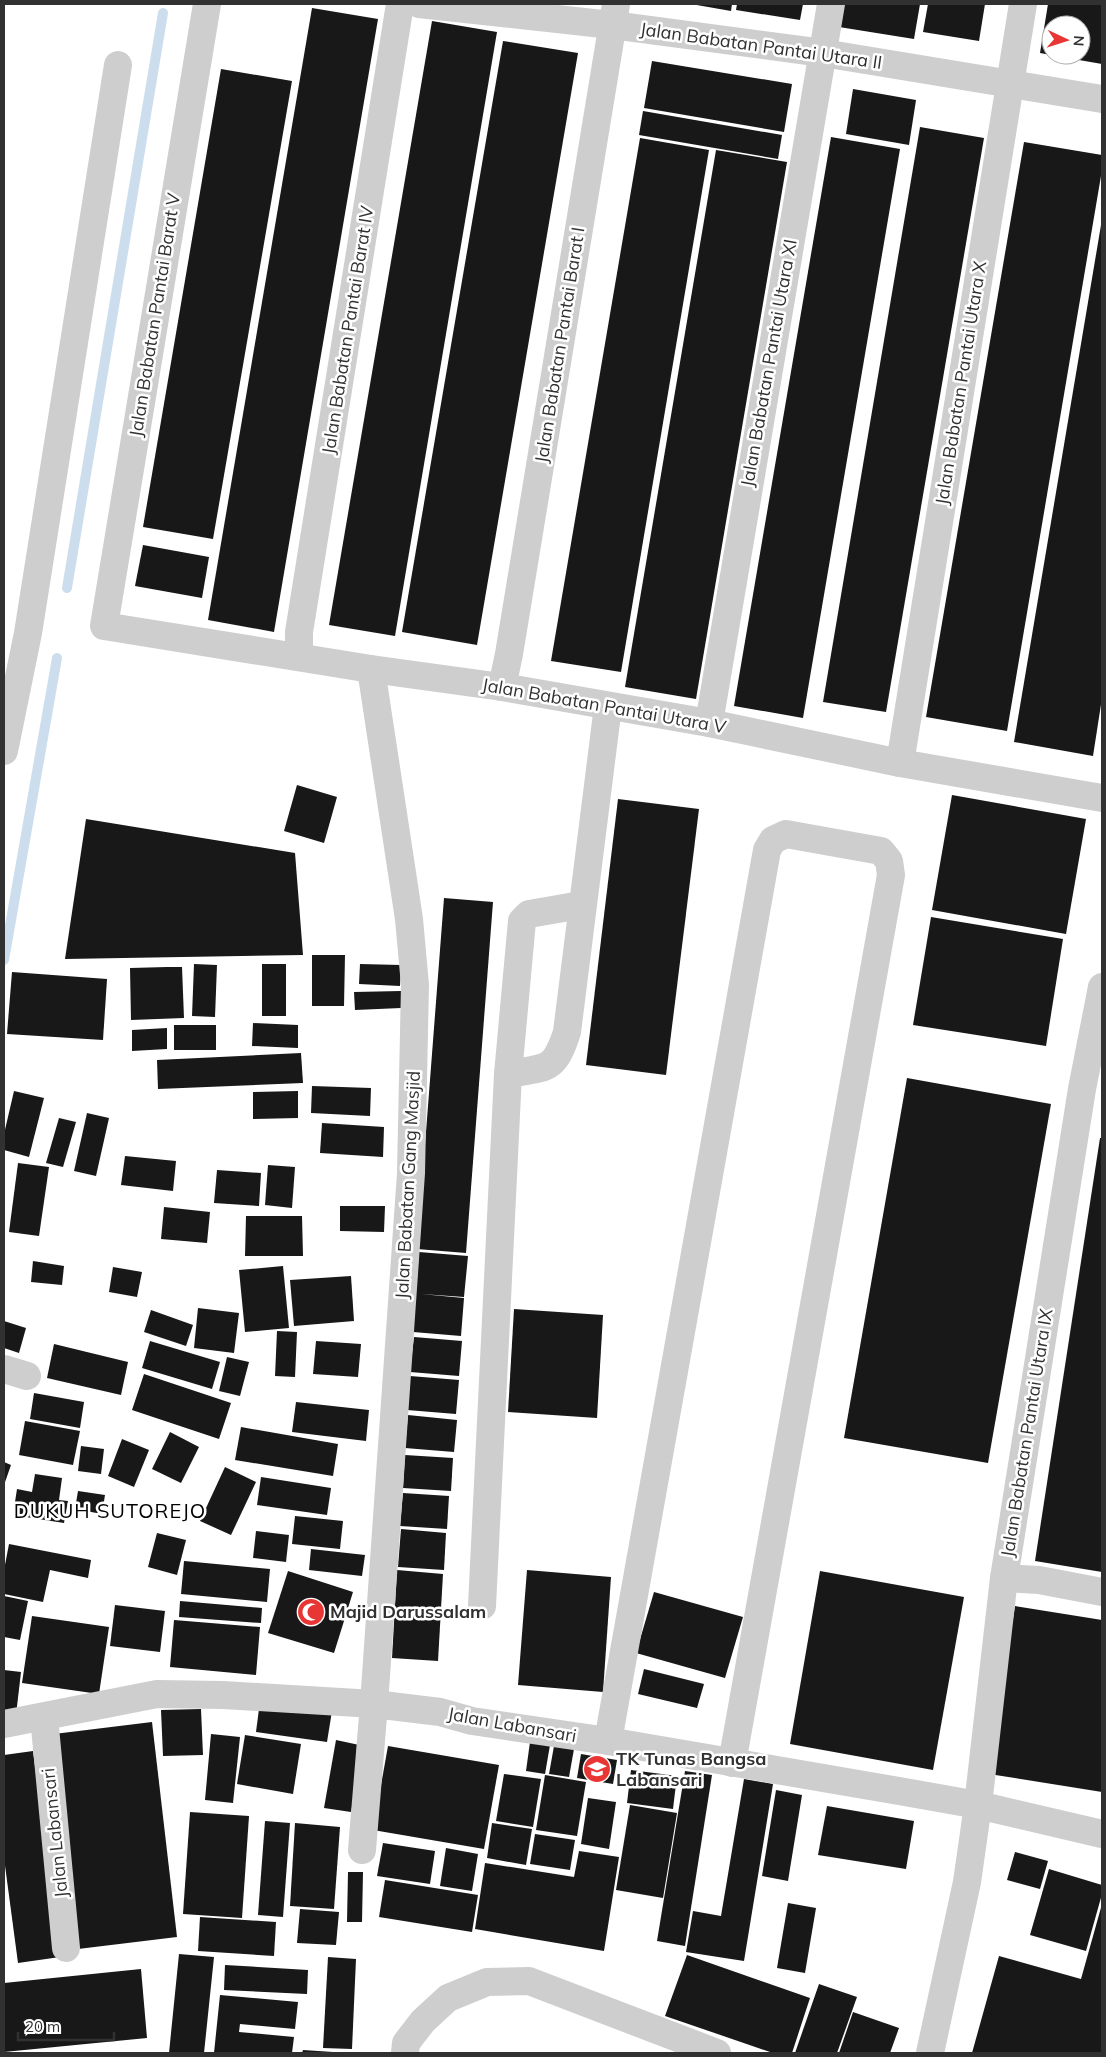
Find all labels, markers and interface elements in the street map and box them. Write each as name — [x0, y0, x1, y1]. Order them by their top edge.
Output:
north arrow — [1041, 15, 1091, 65]
street label: Jalan Babatan Pantai Utara II — [639, 17, 884, 74]
text: N — [1070, 35, 1088, 47]
street label: Jalan Babatan Pantai Barat V — [124, 191, 185, 439]
street label: Jalan Babatan Pantai Barat IV — [316, 204, 379, 456]
street label: Jalan Babatan Pantai Barat I — [529, 225, 590, 465]
street label: Jalan Babatan Pantai Utara XI — [735, 237, 802, 489]
street label: Jalan Babatan Pantai Utara X — [930, 259, 991, 507]
street label: Jalan Babatan Pantai Utara V — [480, 673, 728, 738]
street label: Jalan Babatan Gang Masjid — [390, 1070, 425, 1300]
street label: Jalan Babatan Pantai Utara IX — [995, 1307, 1058, 1559]
district label: DUKUH SUTOREJO — [14, 1498, 206, 1523]
mosque icon: Majid Darussalam — [296, 1597, 326, 1627]
place label: Majid Darussalam — [330, 1600, 486, 1623]
street label: Jalan Labansari — [446, 1702, 578, 1747]
place label: TK Tunas Bangsa Labansari — [616, 1747, 766, 1791]
school or university icon: TK Tunas Bangsa Labansari — [582, 1754, 612, 1784]
street label: Jalan Labansari — [36, 1767, 73, 1899]
scale bar — [18, 2010, 114, 2042]
text: 20 m — [25, 2017, 60, 2036]

